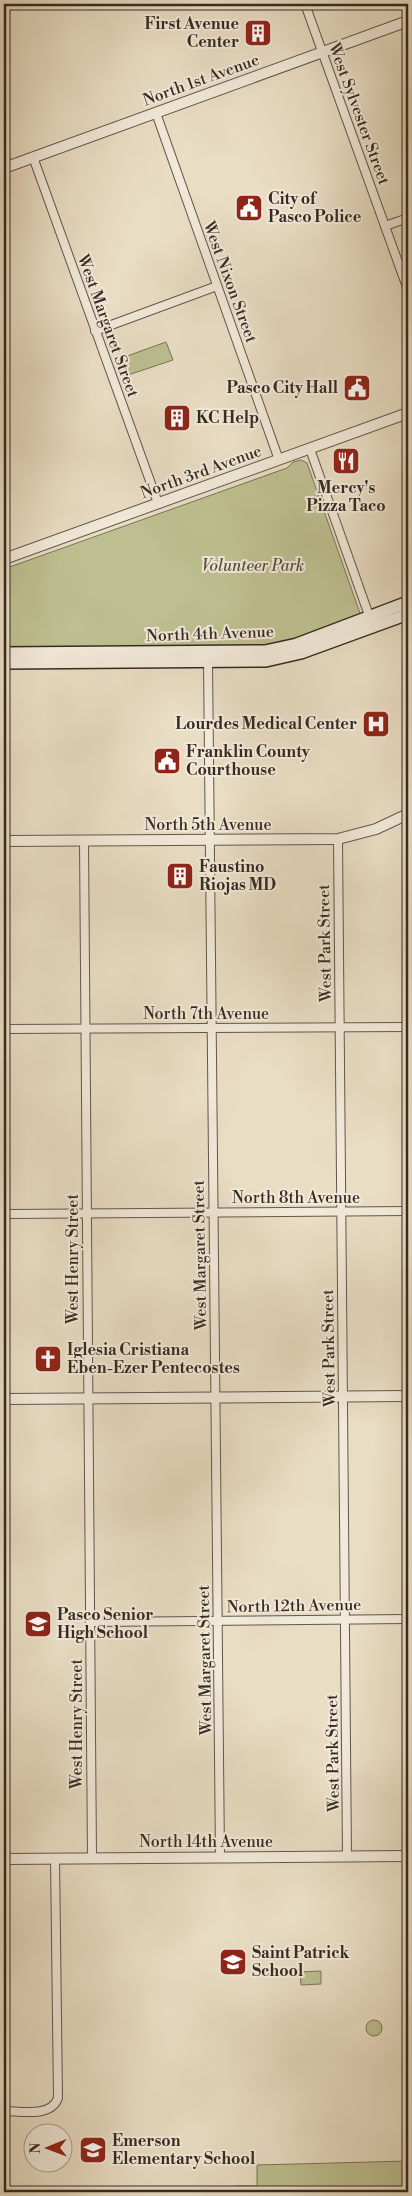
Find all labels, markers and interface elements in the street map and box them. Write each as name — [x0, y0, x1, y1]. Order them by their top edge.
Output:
place label: First Avenue Center — [144, 14, 239, 52]
building icon: First Avenue Center — [243, 18, 273, 48]
street label: West Sylvester Street — [324, 39, 394, 188]
street label: North 1st Avenue — [140, 50, 262, 110]
place label: City of Pasco Police — [268, 189, 362, 227]
public building icon: City of Pasco Police — [234, 193, 264, 223]
street label: West Nixon Street — [198, 218, 261, 346]
street label: West Margaret Street — [73, 251, 143, 400]
public building icon: Pasco City Hall — [342, 373, 372, 403]
place label: Pasco City Hall — [227, 378, 339, 398]
building icon: KC Help — [162, 403, 192, 433]
place label: KC Help — [196, 408, 259, 428]
street label: North 3rd Avenue — [138, 441, 264, 503]
restaurant icon: Mercy's Pizza Taco — [331, 446, 361, 476]
place label: Mercy's Pizza Taco — [306, 478, 386, 516]
park label: Volunteer Park — [202, 556, 304, 576]
street label: North 4th Avenue — [146, 622, 274, 646]
hospital icon: Lourdes Medical Center — [361, 709, 391, 739]
place label: Lourdes Medical Center — [175, 714, 357, 734]
place label: Franklin County Courthouse — [186, 742, 311, 780]
public building icon: Franklin County Courthouse — [152, 746, 182, 776]
street label: North 5th Avenue — [145, 815, 272, 835]
place label: Faustino Riojas MD — [199, 857, 276, 895]
building icon: Faustino Riojas MD — [165, 861, 195, 891]
street label: West Park Street — [314, 884, 336, 1003]
street label: North 7th Avenue — [143, 1004, 269, 1024]
street label: West Margaret Street — [189, 1179, 211, 1331]
street label: North 8th Avenue — [232, 1188, 360, 1208]
street label: West Henry Street — [63, 1194, 83, 1325]
street label: West Park Street — [318, 1289, 340, 1408]
place label: Iglesia Cristiana Eben-Ezer Pentecostes — [67, 1340, 240, 1378]
church icon: Iglesia Cristiana Eben-Ezer Pentecostes — [33, 1344, 63, 1374]
street label: West Margaret Street — [194, 1584, 216, 1736]
street label: North 12th Avenue — [227, 1595, 361, 1617]
place label: Pasco Senior High School — [57, 1605, 153, 1643]
school or university icon: Pasco Senior High School — [23, 1609, 53, 1639]
street label: West Henry Street — [67, 1659, 87, 1790]
street label: West Park Street — [322, 1694, 344, 1813]
street label: North 14th Avenue — [139, 1832, 273, 1852]
place label: Saint Patrick School — [252, 1943, 350, 1981]
school or university icon: Saint Patrick School — [218, 1947, 248, 1977]
north arrow — [22, 2124, 72, 2174]
place label: Emerson Elementary School — [112, 2131, 256, 2169]
school or university icon: Emerson Elementary School — [78, 2135, 108, 2165]
text: N — [27, 2143, 45, 2154]

